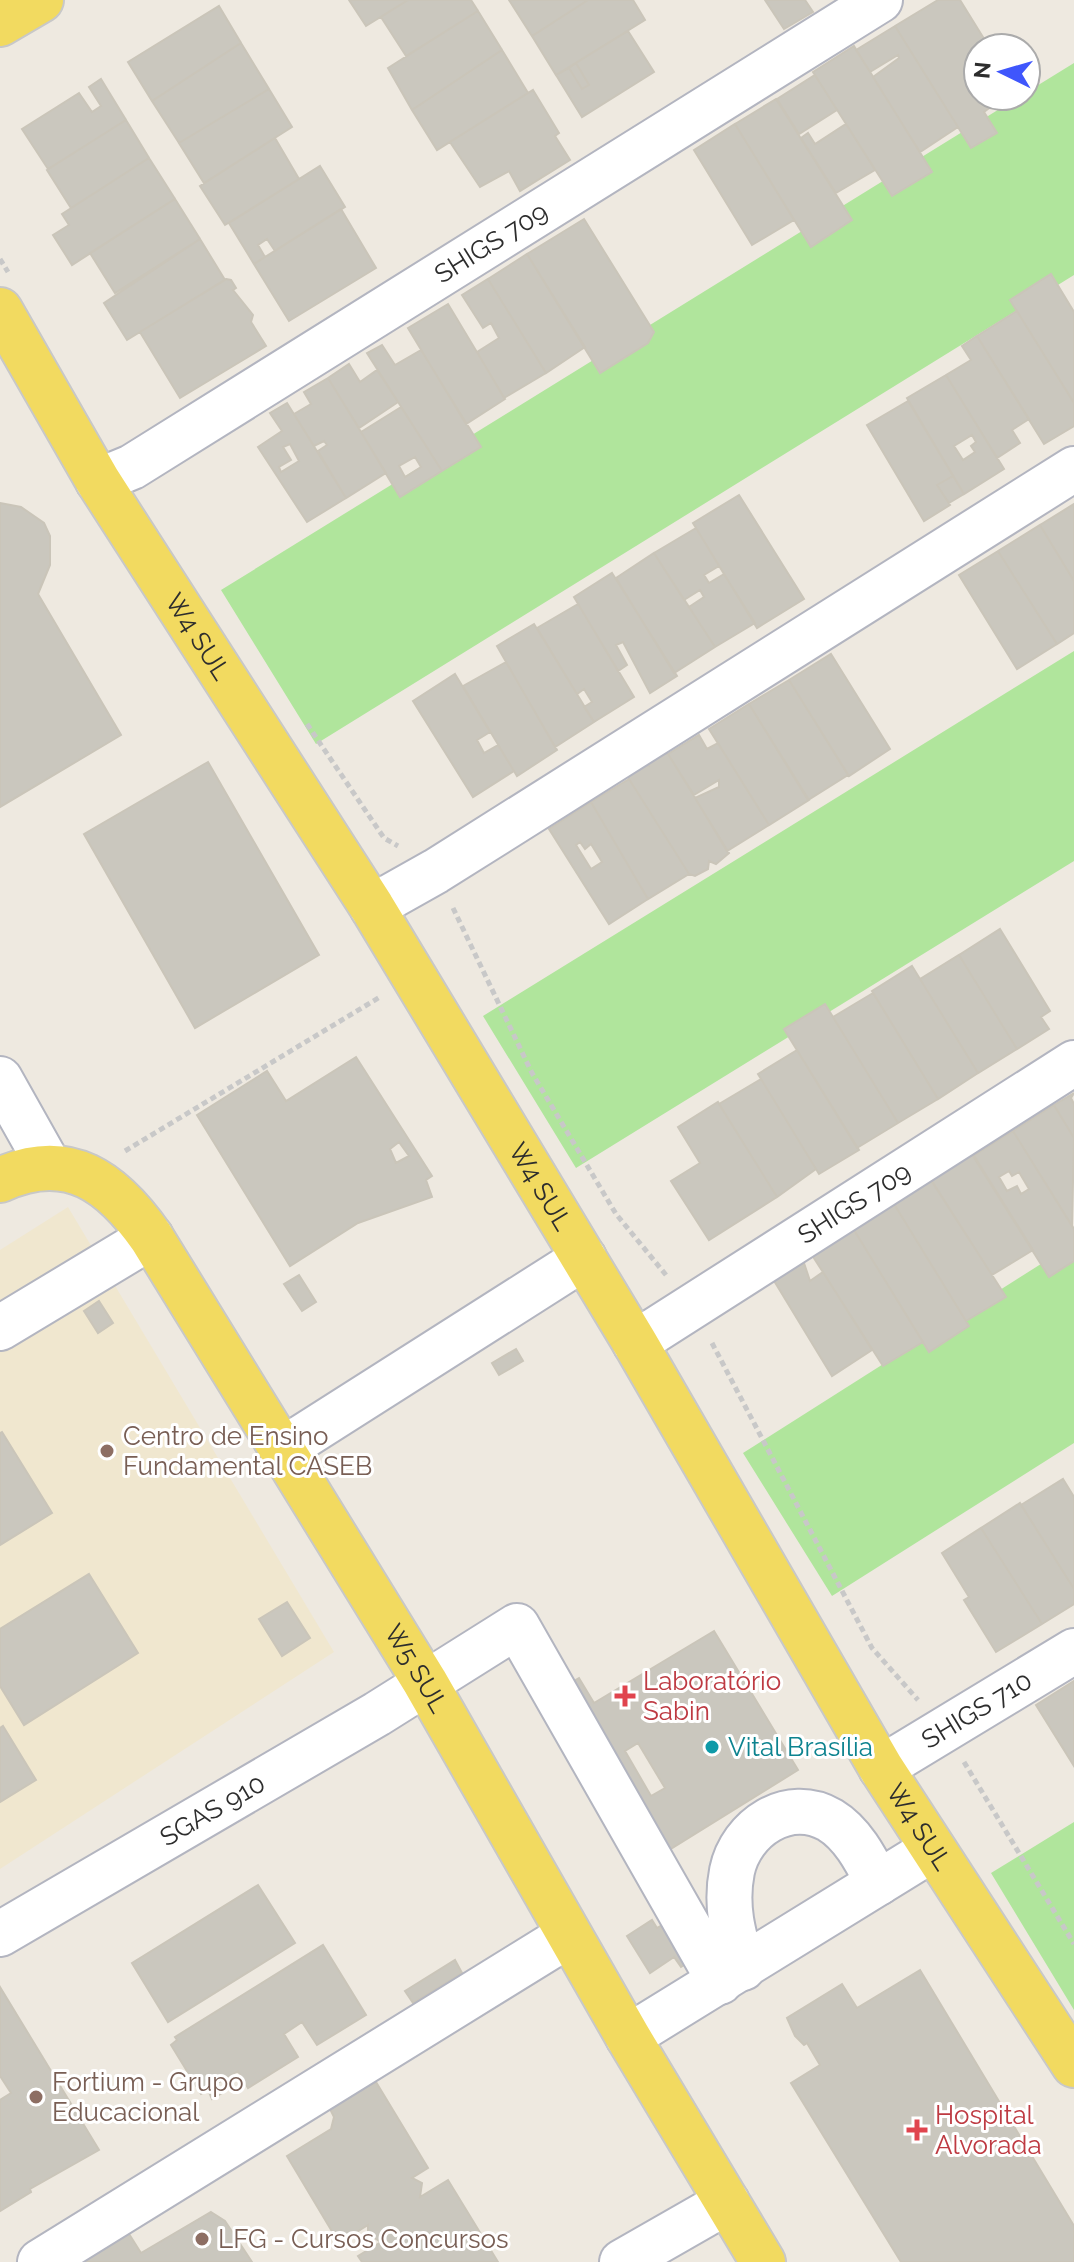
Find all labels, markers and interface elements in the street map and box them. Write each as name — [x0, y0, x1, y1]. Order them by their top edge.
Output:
north arrow — [962, 32, 1042, 112]
text: N — [968, 61, 996, 80]
street label: SHIGS 709 — [429, 196, 553, 289]
street label: W4 SUL — [159, 588, 237, 685]
street label: W4 SUL — [503, 1137, 578, 1236]
street label: SHIGS 709 — [792, 1156, 916, 1250]
place label: Centro de Ensino Fundamental CASEB — [123, 1421, 372, 1481]
marker: Centro de Ensino Fundamental CASEB — [98, 1442, 116, 1460]
street label: W5 SUL — [378, 1619, 454, 1718]
street label: SHIGS 710 — [916, 1665, 1037, 1755]
place label: Laboratório Sabin — [643, 1666, 781, 1726]
marker: Laboratório Sabin — [614, 1685, 636, 1707]
place label: Vital Brasília — [728, 1732, 873, 1762]
marker: Vital Brasília — [703, 1738, 721, 1756]
street label: SGAS 910 — [155, 1768, 270, 1852]
street label: W4 SUL — [880, 1778, 958, 1876]
place label: Fortium - Grupo Educacional — [52, 2067, 244, 2127]
marker: Fortium - Grupo Educacional — [27, 2088, 45, 2106]
place label: Hospital Alvorada — [935, 2100, 1042, 2160]
marker: Hospital Alvorada — [906, 2119, 928, 2141]
place label: LFG - Cursos Concursos — [218, 2224, 508, 2254]
marker: LFG - Cursos Concursos — [193, 2230, 211, 2248]

